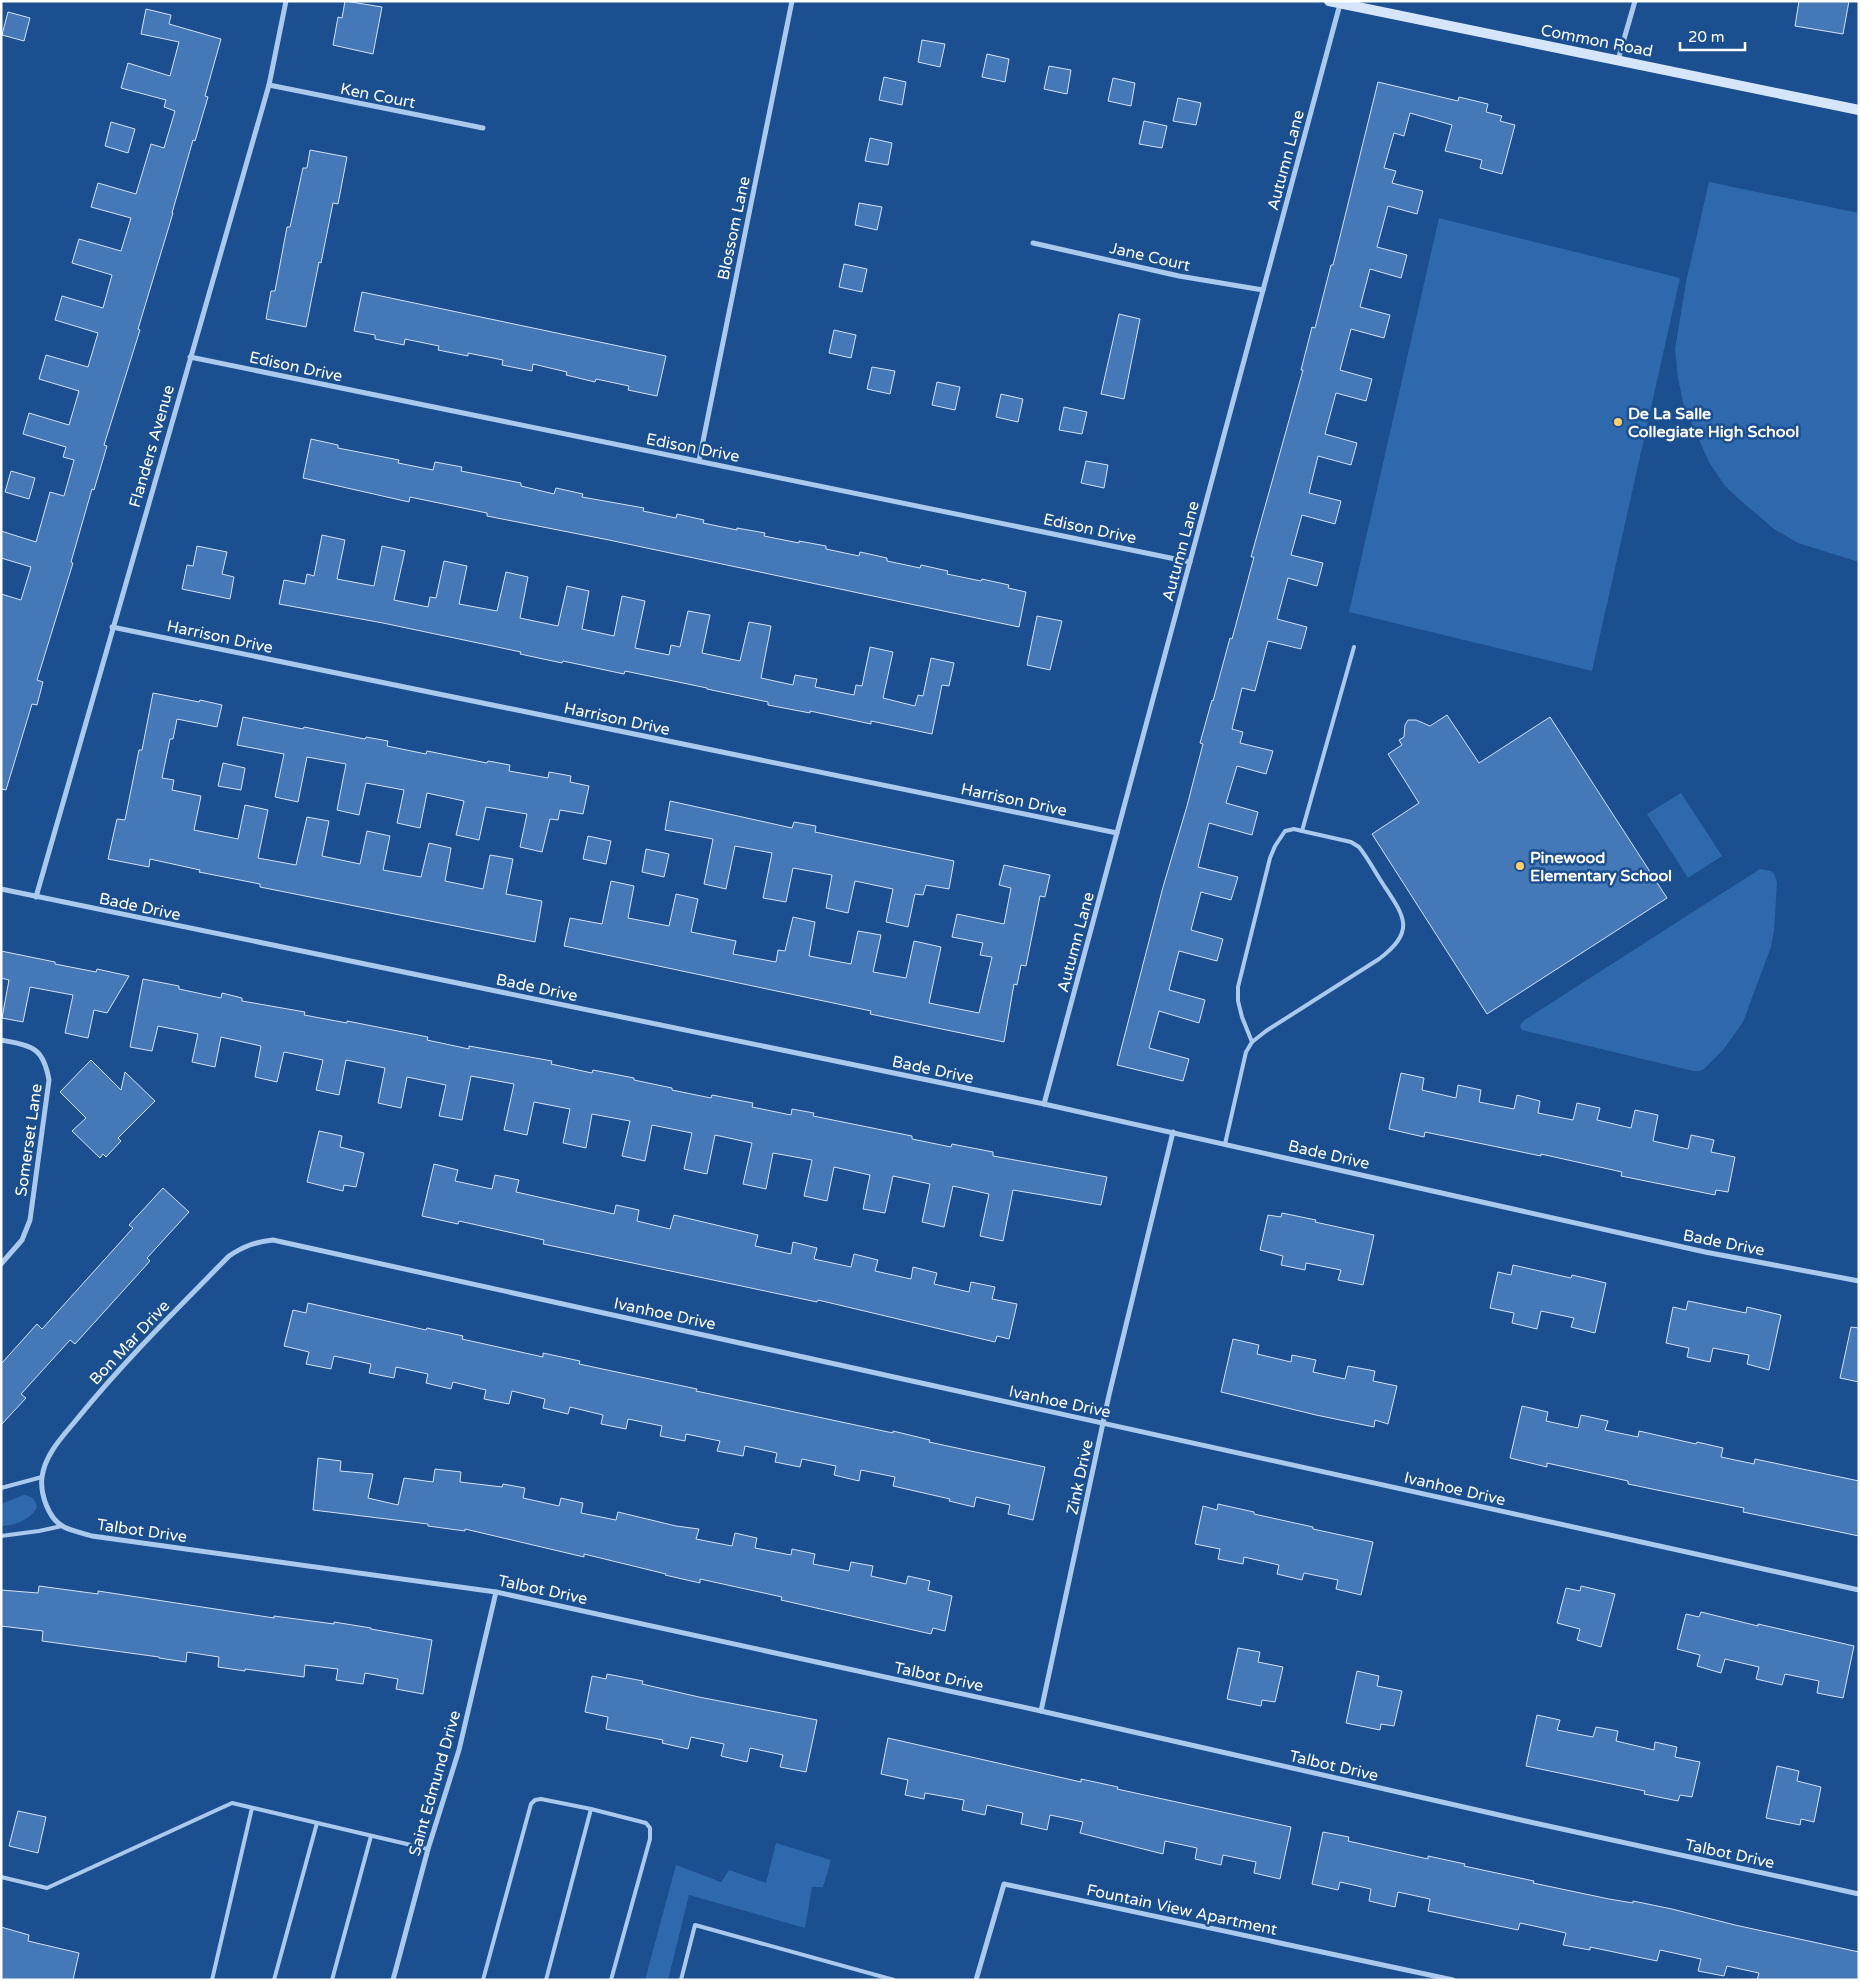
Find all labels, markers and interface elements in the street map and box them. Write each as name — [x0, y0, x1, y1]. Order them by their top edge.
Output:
street label: Common Road — [1539, 20, 1655, 62]
scale bar — [1680, 20, 1745, 52]
text: 20 m — [1688, 28, 1725, 46]
street label: Ken Court — [338, 79, 417, 113]
street label: Autumn Lane — [1263, 108, 1309, 213]
street label: Blossom Lane — [713, 174, 755, 282]
street label: Jane Court — [1108, 238, 1192, 276]
street label: Edison Drive — [247, 347, 344, 387]
street label: Flanders Avenue — [125, 383, 179, 510]
place label: De La Salle Collegiate High School — [1628, 404, 1799, 442]
marker: De La Salle Collegiate High School — [1612, 416, 1624, 428]
street label: Edison Drive — [644, 429, 741, 467]
street label: Autumn Lane — [1158, 499, 1204, 604]
street label: Edison Drive — [1041, 509, 1138, 549]
street label: Harrison Drive — [165, 616, 275, 658]
street label: Harrison Drive — [562, 698, 672, 740]
street label: Harrison Drive — [959, 779, 1069, 821]
place label: Pinewood Elementary School — [1530, 848, 1672, 886]
marker: Pinewood Elementary School — [1514, 860, 1526, 872]
street label: Bade Drive — [97, 889, 182, 925]
street label: Autumn Lane — [1053, 890, 1099, 995]
street label: Bade Drive — [494, 970, 579, 1006]
street label: Bade Drive — [890, 1052, 975, 1088]
street label: Somerset Lane — [11, 1083, 47, 1198]
street label: Bade Drive — [1286, 1136, 1371, 1174]
street label: Bade Drive — [1681, 1225, 1766, 1261]
street label: Ivanhoe Drive — [612, 1293, 718, 1335]
street label: Bon Mar Drive — [85, 1296, 174, 1389]
street label: Ivanhoe Drive — [1007, 1381, 1113, 1423]
street label: Zink Drive — [1062, 1438, 1098, 1517]
street label: Ivanhoe Drive — [1402, 1468, 1508, 1510]
street label: Talbot Drive — [95, 1515, 188, 1547]
street label: Talbot Drive — [496, 1571, 589, 1609]
street label: Talbot Drive — [892, 1658, 985, 1696]
street label: Saint Edmund Drive — [405, 1708, 465, 1858]
street label: Talbot Drive — [1287, 1746, 1380, 1786]
street label: Talbot Drive — [1683, 1835, 1776, 1873]
street label: Fountain View Apartment — [1085, 1880, 1279, 1940]

